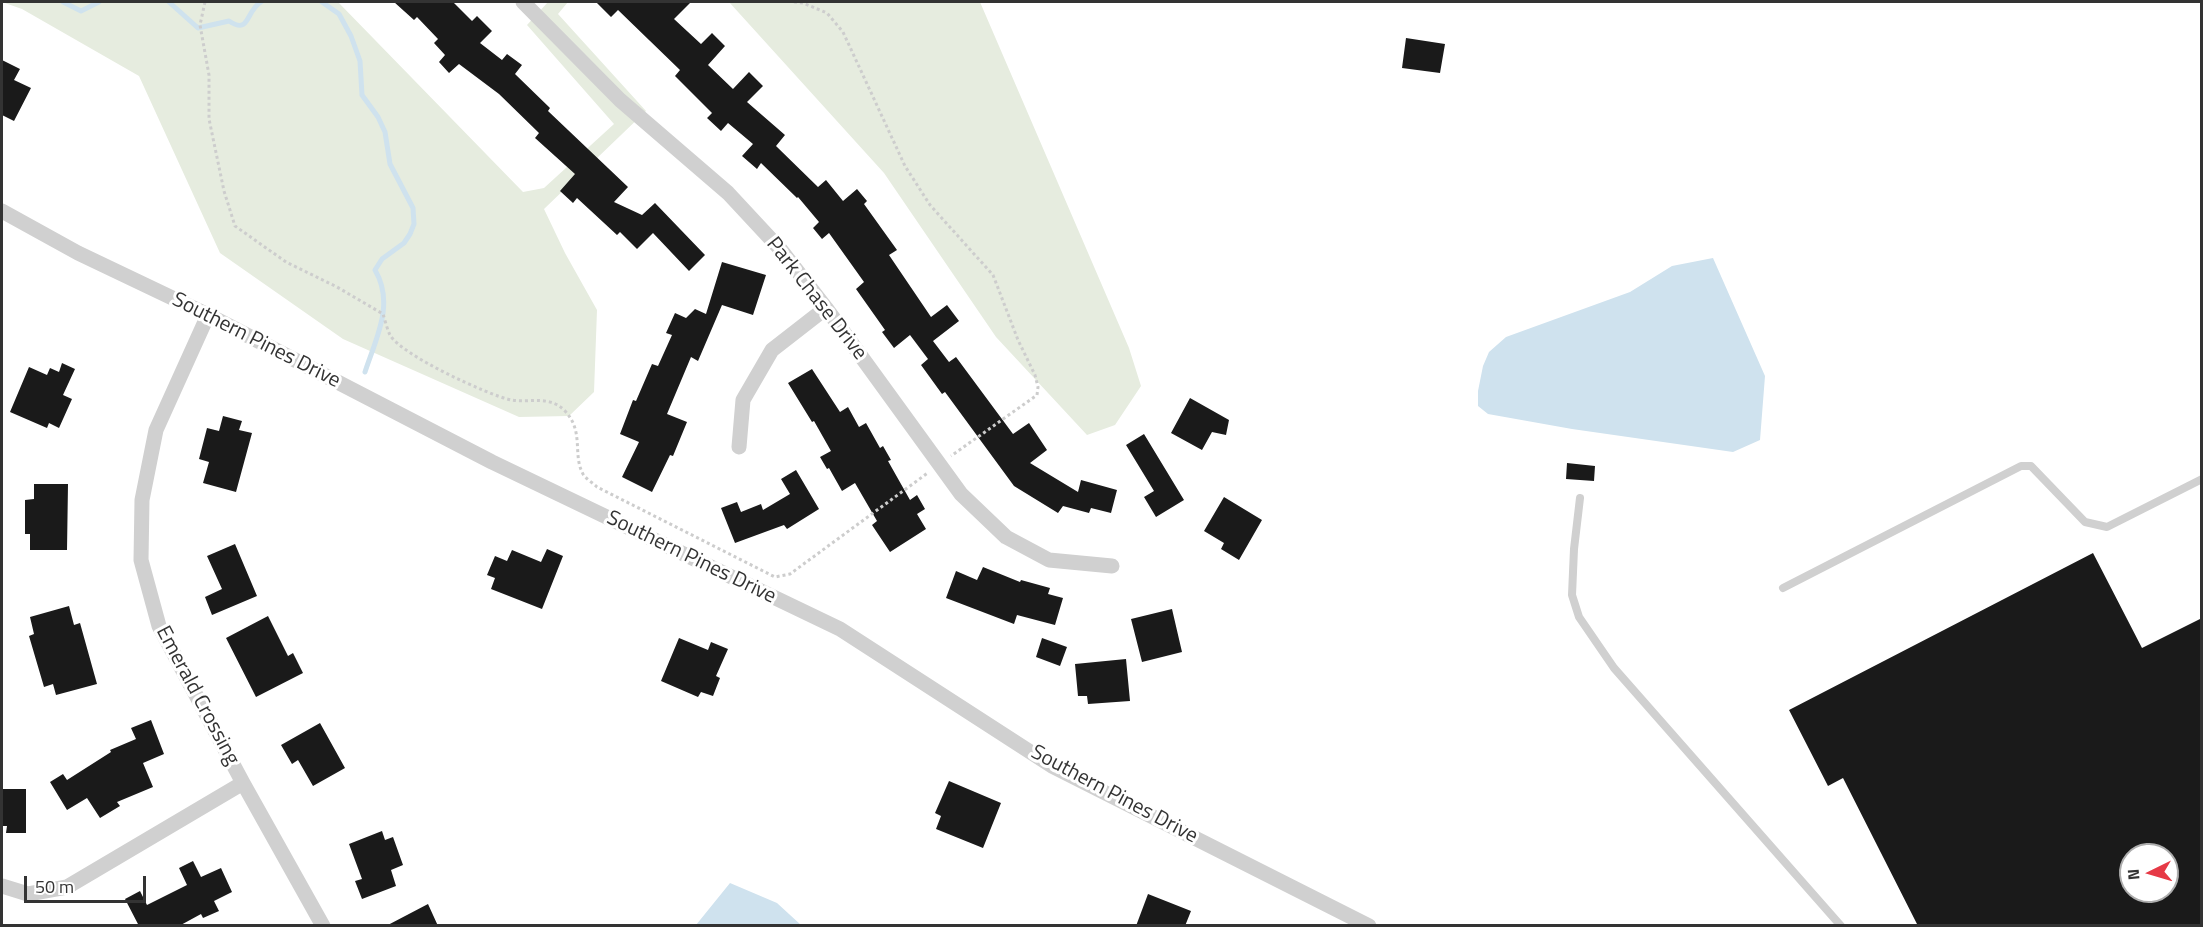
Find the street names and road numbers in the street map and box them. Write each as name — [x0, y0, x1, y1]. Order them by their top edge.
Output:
street label: Park Chase Drive — [760, 233, 872, 365]
street label: Southern Pines Drive — [168, 288, 344, 394]
street label: Southern Pines Drive — [602, 506, 780, 610]
street label: Emerald Crossing — [150, 622, 244, 770]
street label: Southern Pines Drive — [1026, 740, 1202, 850]

